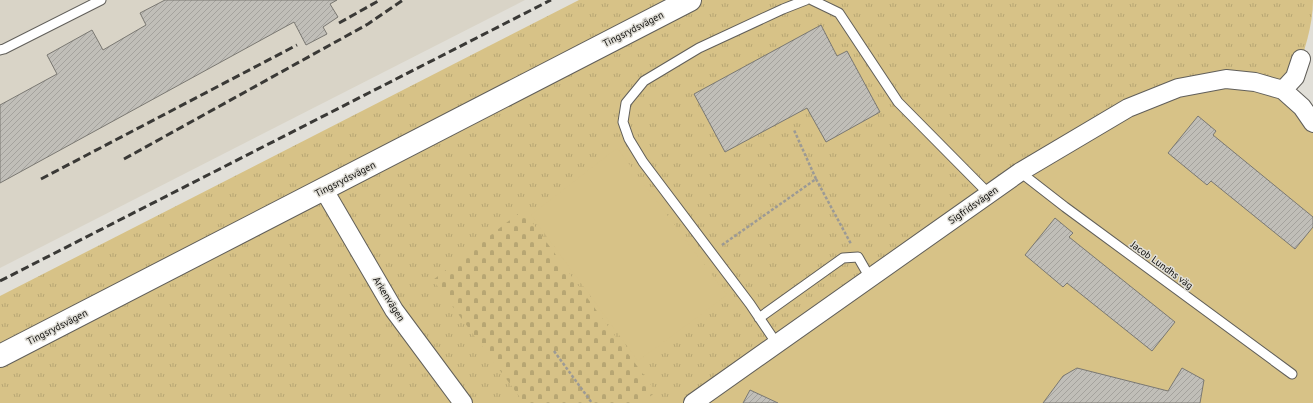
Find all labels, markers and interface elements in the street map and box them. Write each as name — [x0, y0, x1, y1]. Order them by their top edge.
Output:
street label: Tingsrydsvägen — [600, 8, 666, 50]
street label: Tingsrydsvägen — [312, 158, 378, 200]
street label: Sigfridsvägen — [946, 183, 1000, 227]
street label: Jacob Lundhs väg — [1127, 237, 1196, 292]
street label: Arkenvägen — [370, 274, 408, 324]
street label: Tingsrydsvägen — [24, 306, 90, 348]

